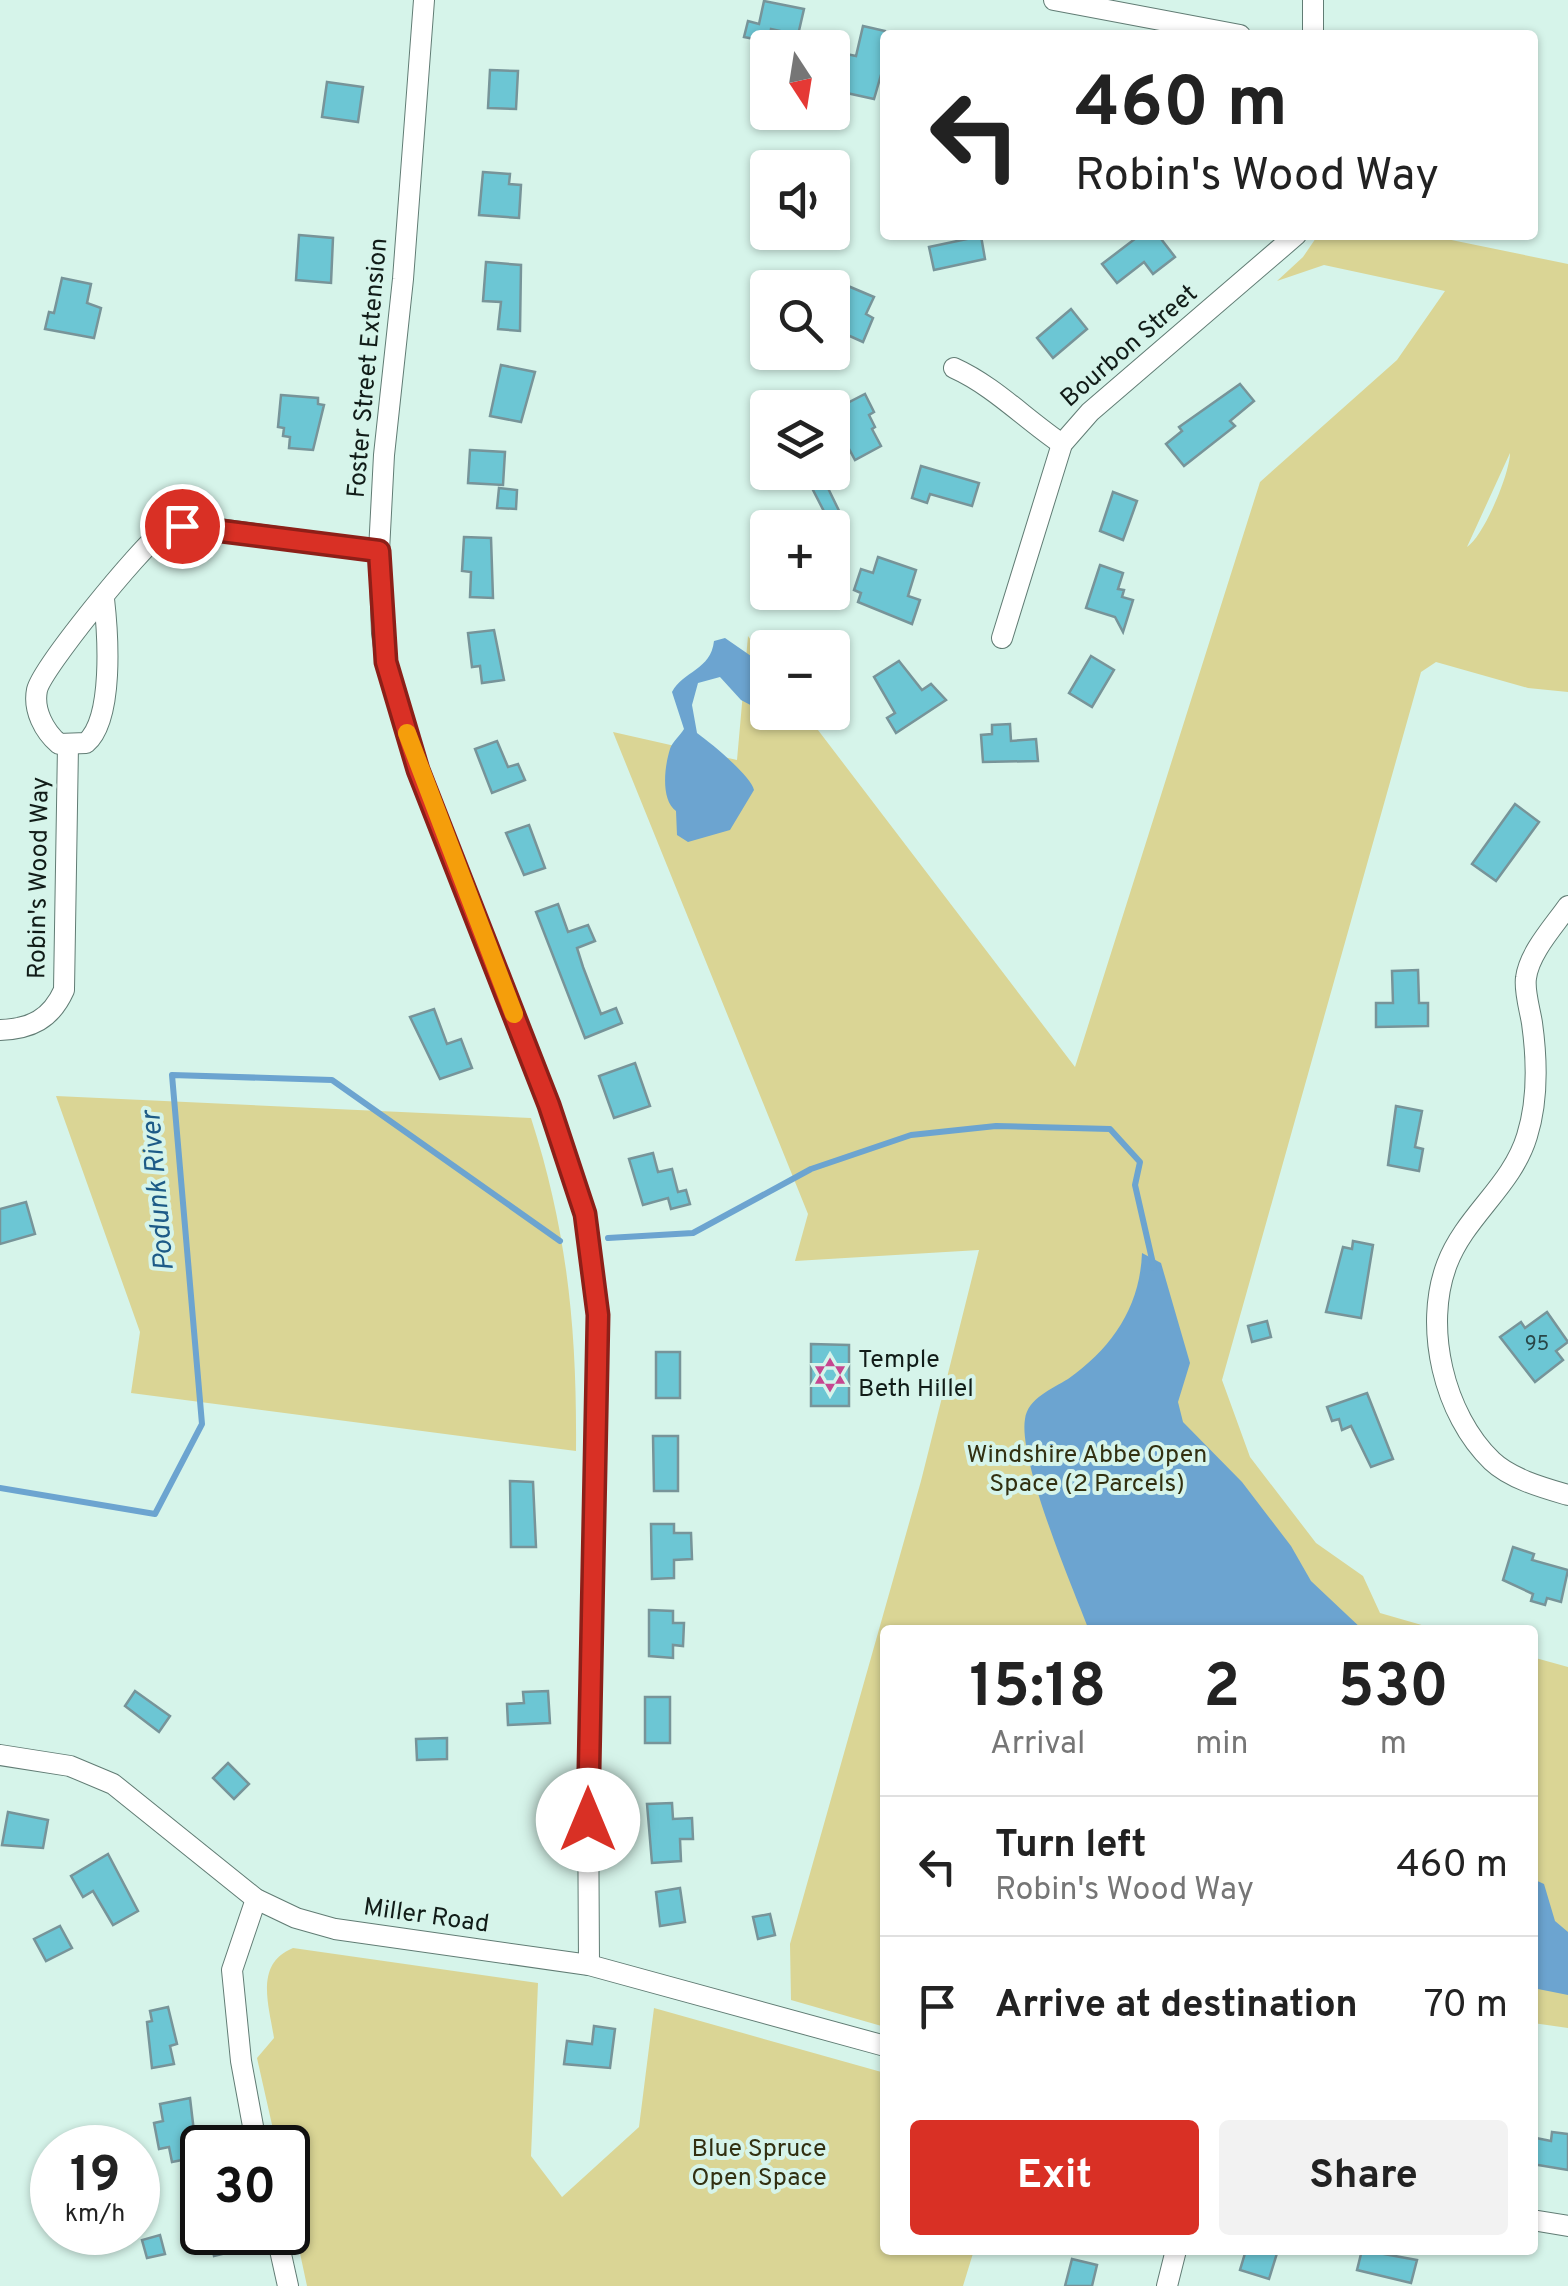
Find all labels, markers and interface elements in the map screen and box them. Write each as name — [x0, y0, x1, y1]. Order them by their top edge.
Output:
north arrow — [750, 30, 850, 130]
map controls — [750, 30, 850, 730]
text: 460 m — [1075, 62, 1288, 151]
icon: left — [910, 70, 1040, 200]
text: Robin's Wood Way — [1075, 149, 1439, 206]
button: sound — [750, 150, 850, 250]
street label: Foster Street Extension — [342, 237, 396, 499]
button: search — [750, 270, 850, 370]
street label: Bourbon Street — [1055, 279, 1205, 415]
button: layers — [750, 390, 850, 490]
pin — [140, 484, 225, 569]
icon: arrive — [155, 499, 210, 554]
button: + — [750, 510, 850, 610]
button: − — [750, 630, 850, 730]
street label: Robin's Wood Way — [22, 777, 58, 979]
water label: Podunk River — [134, 1107, 184, 1273]
house number: 95 — [1525, 1332, 1549, 1358]
place label: Temple Beth Hillel — [858, 1345, 974, 1406]
synagogue icon: Temple Beth Hillel — [811, 1356, 849, 1394]
park label: Windshire Abbe Open Space (2 Parcels) — [967, 1440, 1207, 1501]
text: 15:18 — [969, 1652, 1106, 1728]
text: 2 — [1204, 1652, 1240, 1728]
text: 530 — [1338, 1652, 1449, 1728]
text: Arrival — [990, 1725, 1085, 1765]
text: min — [1195, 1725, 1249, 1765]
text: m — [1380, 1725, 1407, 1765]
position arrow — [536, 1768, 640, 1872]
text: Turn left — [995, 1822, 1147, 1871]
icon: left — [910, 1839, 965, 1894]
text: 460 m — [1396, 1842, 1508, 1891]
text: Robin's Wood Way — [995, 1871, 1254, 1911]
street label: Miller Road — [361, 1892, 491, 1942]
icon: arrive — [910, 1979, 965, 2034]
text: Arrive at destination — [995, 1982, 1358, 2031]
text: 70 m — [1424, 1982, 1508, 2031]
button: Exit — [910, 2120, 1199, 2235]
button: Share — [1219, 2120, 1508, 2235]
speed limit sign: 30 — [180, 2125, 310, 2255]
park label: Blue Spruce Open Space — [691, 2134, 827, 2195]
text: 19 — [70, 2146, 120, 2209]
text: km/h — [65, 2199, 125, 2231]

